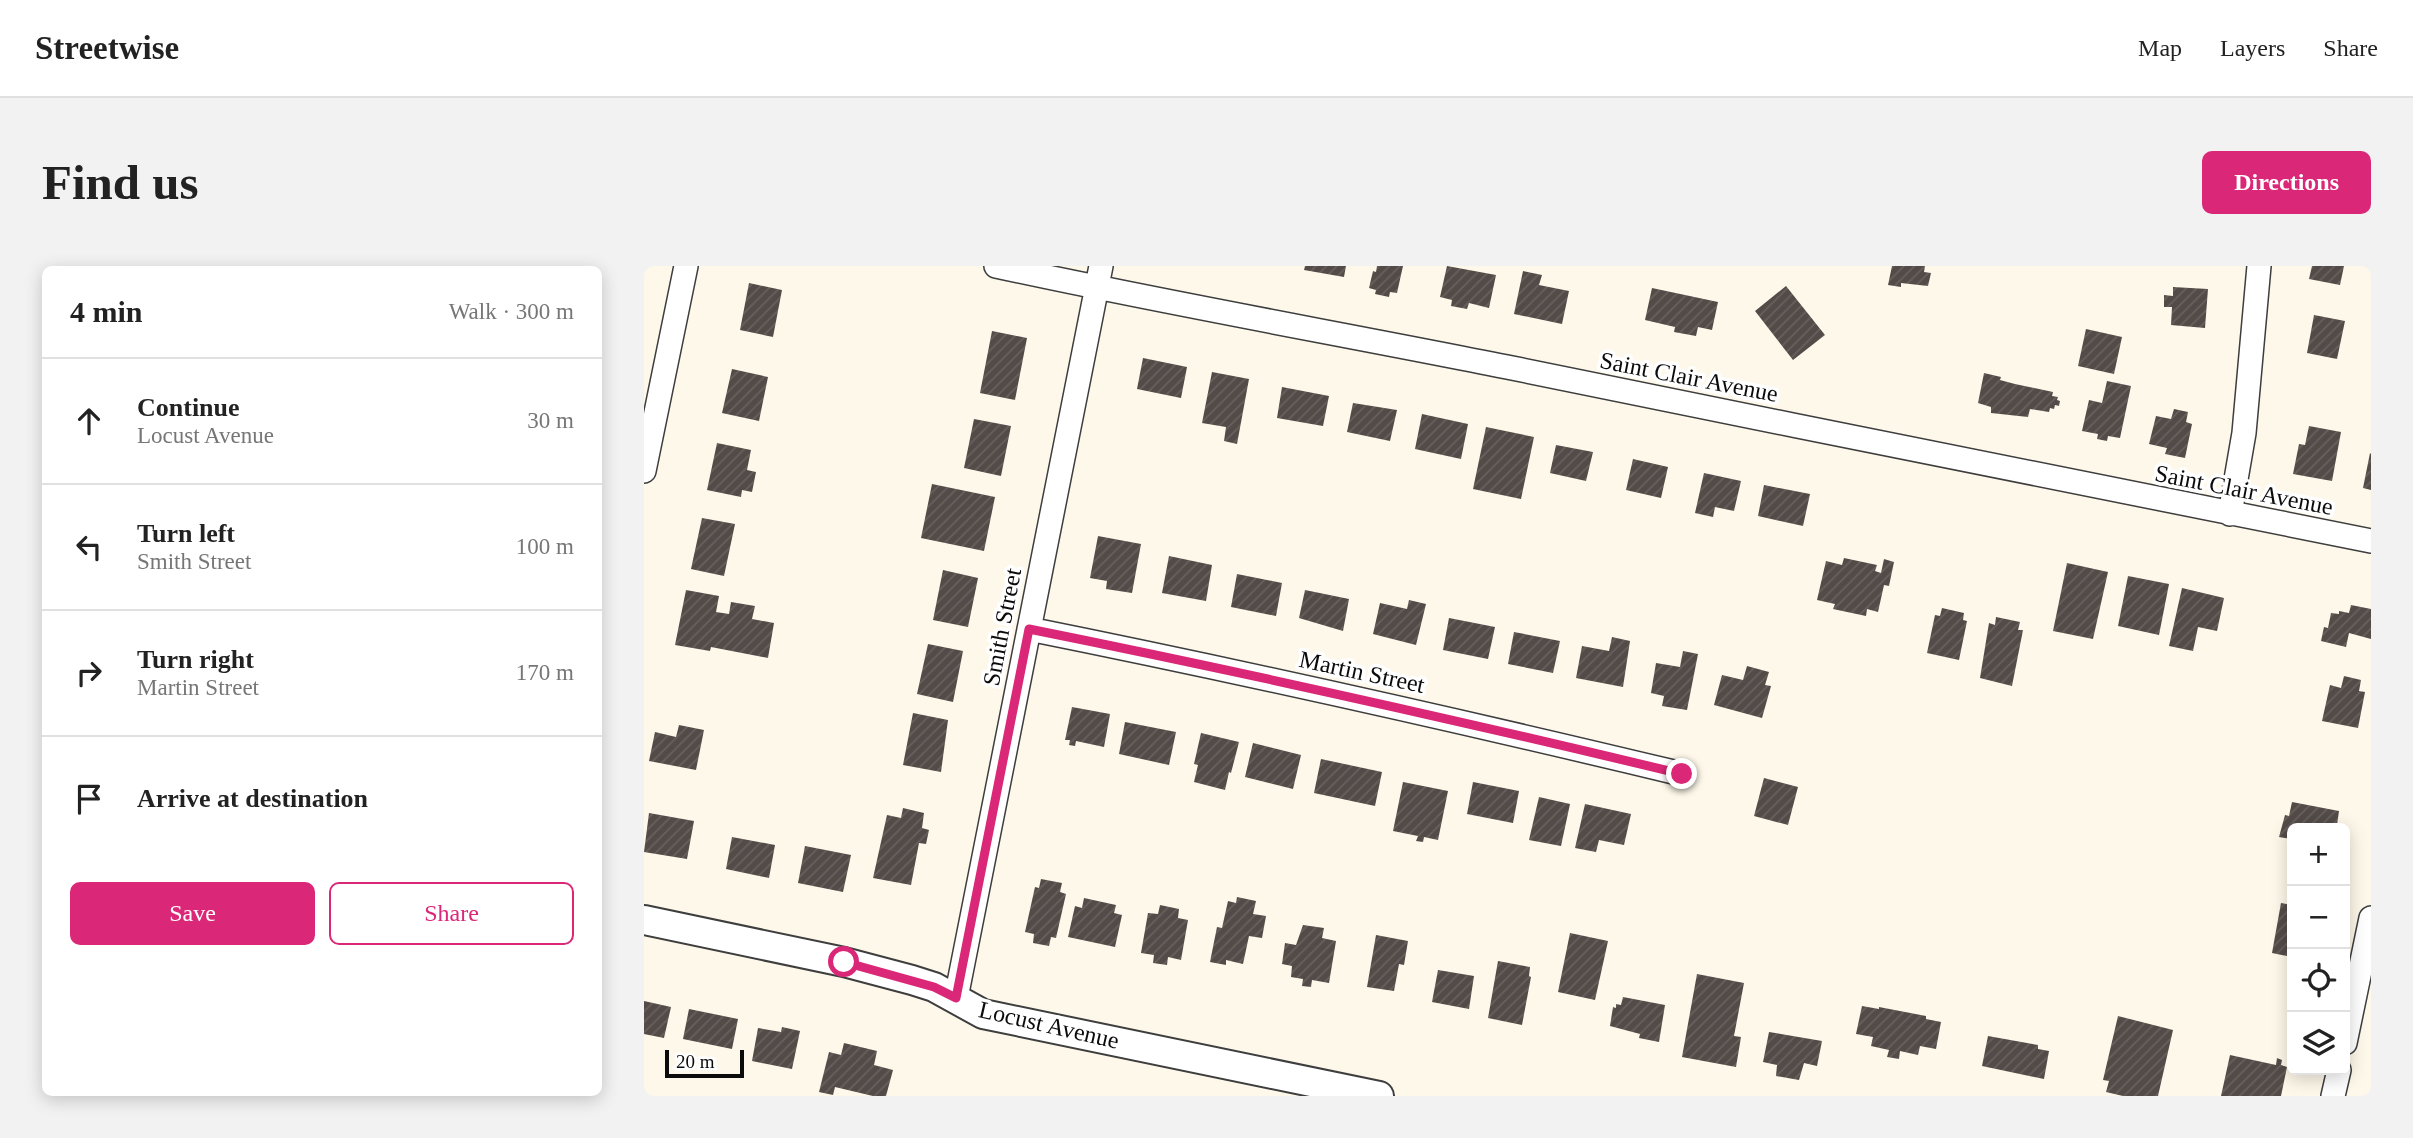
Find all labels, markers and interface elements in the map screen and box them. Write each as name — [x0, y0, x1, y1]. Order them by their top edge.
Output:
text: Streetwise — [35, 30, 179, 66]
text: Map — [2138, 35, 2182, 61]
text: Layers — [2220, 35, 2285, 61]
text: Share — [2323, 35, 2378, 61]
button: Directions — [2202, 151, 2371, 214]
text: Find us — [42, 155, 199, 210]
text: 4 min — [70, 295, 143, 328]
text: Walk · 300 m — [449, 299, 574, 324]
street label: Saint Clair Avenue — [1598, 347, 1780, 407]
text: Continue — [137, 393, 240, 422]
icon: ahead — [70, 402, 108, 440]
text: 30 m — [527, 408, 574, 433]
text: Locust Avenue — [137, 423, 274, 448]
street label: Saint Clair Avenue — [2153, 460, 2335, 520]
text: Turn left — [137, 519, 235, 548]
icon: left — [70, 528, 108, 566]
text: 100 m — [516, 534, 574, 559]
text: Smith Street — [137, 549, 251, 574]
street label: Smith Street — [978, 566, 1026, 688]
text: Turn right — [137, 645, 254, 674]
street label: Martin Street — [1297, 646, 1427, 698]
icon: right — [70, 654, 108, 692]
text: 170 m — [516, 660, 574, 685]
text: Martin Street — [137, 675, 259, 700]
route end — [1666, 758, 1697, 789]
icon: arrive — [70, 780, 108, 818]
text: Arrive at destination — [137, 784, 368, 813]
map controls — [2287, 823, 2350, 1075]
button: + — [2287, 823, 2350, 886]
button: Save — [70, 882, 315, 945]
button: Share — [329, 882, 574, 945]
button: − — [2287, 886, 2350, 949]
route start — [828, 946, 859, 977]
button: locate — [2287, 949, 2350, 1012]
street label: Locust Avenue — [976, 996, 1122, 1054]
button: layers — [2287, 1012, 2350, 1075]
scale bar — [665, 1047, 744, 1079]
text: 20 m — [676, 1051, 715, 1072]

